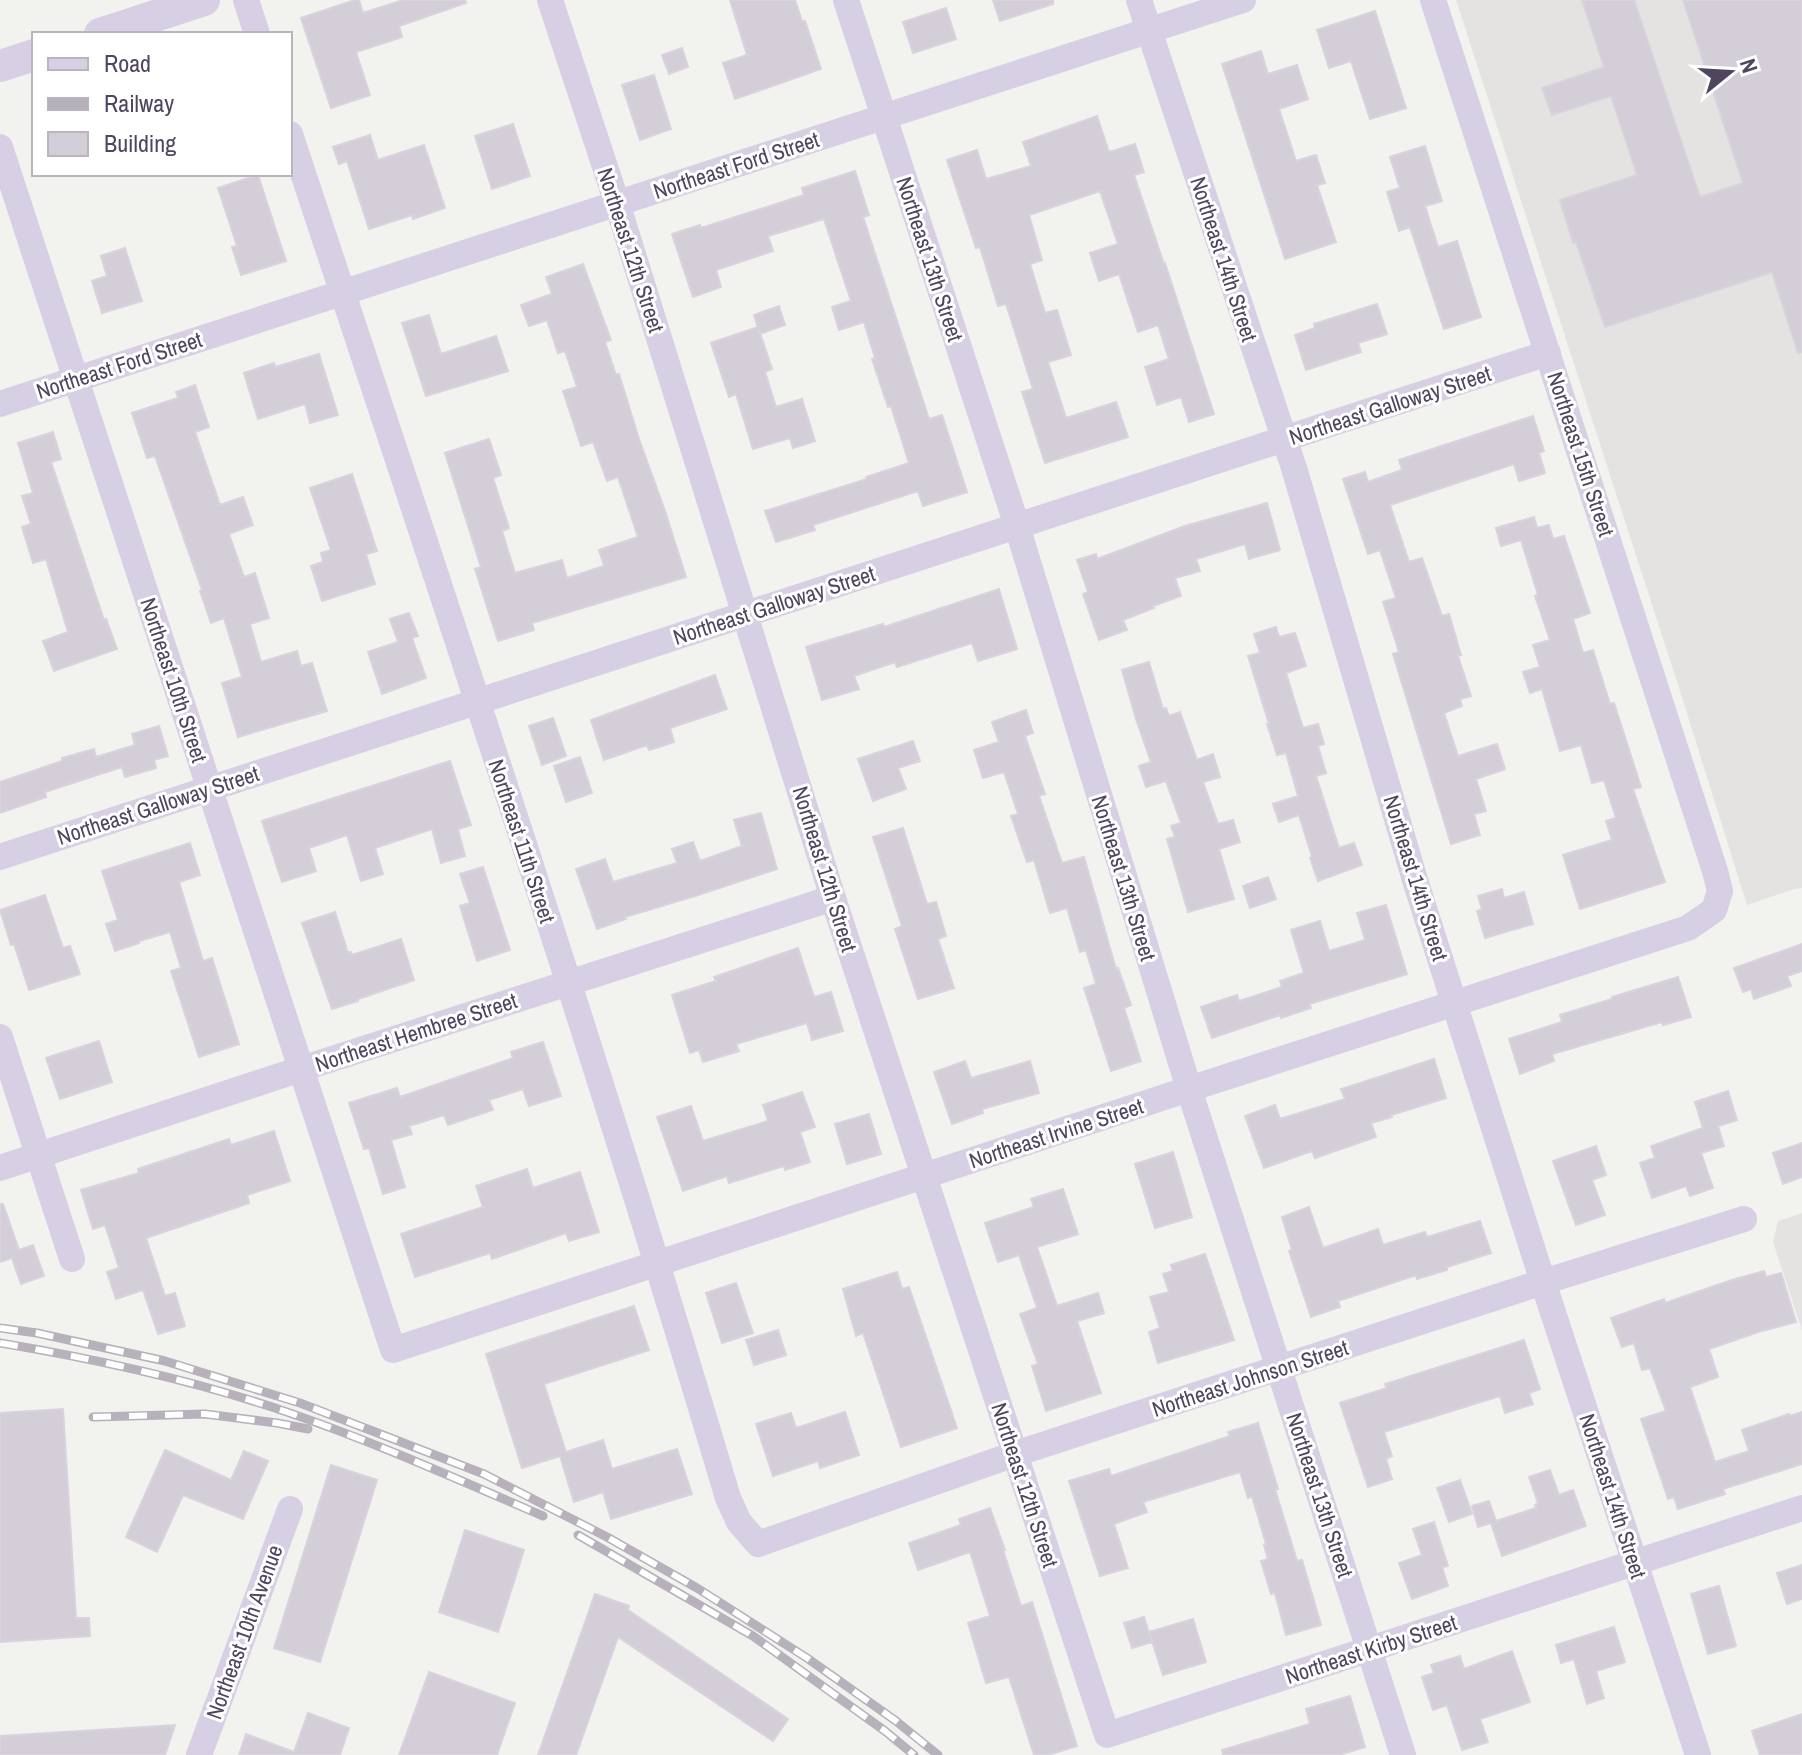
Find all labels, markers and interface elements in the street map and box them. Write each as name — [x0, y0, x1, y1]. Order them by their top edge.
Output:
legend — [32, 32, 292, 176]
north arrow — [1690, 32, 1770, 112]
text: Road — [104, 47, 151, 79]
text: N — [1733, 55, 1765, 77]
text: Railway — [104, 87, 174, 119]
street label: Northeast Ford Street — [649, 124, 823, 206]
text: Building — [104, 127, 176, 159]
street label: Northeast 12th Street — [590, 164, 672, 336]
street label: Northeast 13th Street — [889, 173, 971, 345]
street label: Northeast 14th Street — [1183, 173, 1265, 345]
street label: Northeast Ford Street — [32, 324, 206, 406]
street label: Northeast Galloway Street — [1285, 358, 1495, 452]
street label: Northeast 15th Street — [1540, 368, 1622, 540]
street label: Northeast Galloway Street — [669, 558, 879, 652]
street label: Northeast 10th Street — [133, 594, 215, 766]
street label: Northeast 11th Street — [481, 755, 563, 927]
street label: Northeast Galloway Street — [53, 758, 263, 852]
street label: Northeast 12th Street — [786, 783, 864, 955]
street label: Northeast 13th Street — [1085, 792, 1163, 964]
street label: Northeast 14th Street — [1377, 792, 1455, 964]
street label: Northeast Hembree Street — [311, 985, 521, 1079]
street label: Northeast Irvine Street — [965, 1091, 1147, 1175]
street label: Northeast Johnson Street — [1148, 1332, 1352, 1424]
street label: Northeast 12th Street — [984, 1399, 1066, 1571]
street label: Northeast 13th Street — [1279, 1409, 1361, 1581]
street label: Northeast 14th Street — [1572, 1410, 1654, 1582]
street label: Northeast 10th Avenue — [199, 1541, 289, 1723]
street label: Northeast Kirby Street — [1281, 1607, 1461, 1691]

